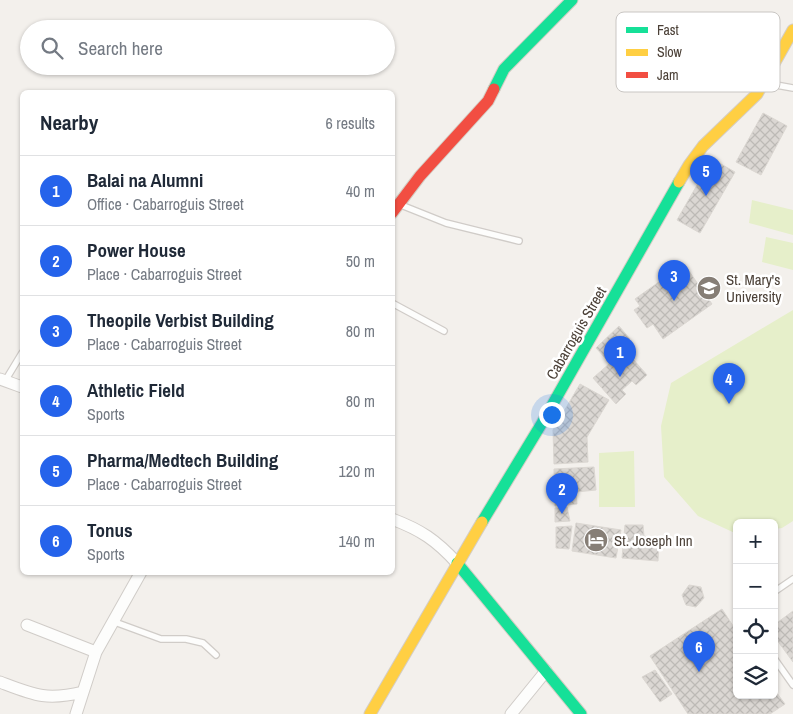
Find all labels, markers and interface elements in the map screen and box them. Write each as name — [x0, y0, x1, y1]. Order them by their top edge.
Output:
legend — [616, 12, 780, 92]
search box — [20, 20, 395, 75]
text: Fast — [657, 21, 679, 39]
icon: search — [38, 34, 66, 62]
text: Search here — [78, 35, 163, 61]
text: Slow — [657, 43, 683, 61]
text: Jam — [657, 66, 679, 84]
text: Nearby — [40, 108, 98, 137]
text: 6 results — [325, 112, 375, 134]
pin: 5 — [690, 155, 722, 196]
text: Balai na Alumni — [87, 167, 203, 193]
text: 1 — [52, 180, 60, 202]
text: 40 m — [346, 180, 375, 202]
text: Office · Cabarroguis Street — [87, 193, 244, 215]
text: Power House — [87, 237, 186, 263]
text: 2 — [52, 250, 60, 272]
text: 50 m — [346, 250, 375, 272]
pin: 3 — [658, 260, 690, 301]
text: Place · Cabarroguis Street — [87, 263, 242, 285]
place label: St. Mary's University — [726, 269, 782, 307]
school or university icon: St. Mary's University — [696, 275, 722, 301]
street label: Cabarroguis Street — [541, 282, 611, 383]
text: Theopile Verbist Building — [87, 307, 274, 333]
text: 3 — [52, 320, 60, 342]
text: 80 m — [346, 320, 375, 342]
text: Place · Cabarroguis Street — [87, 333, 242, 355]
pin: 1 — [604, 336, 636, 377]
pin: 4 — [713, 363, 745, 404]
text: Athletic Field — [87, 377, 185, 403]
text: 4 — [52, 390, 60, 412]
text: 80 m — [346, 390, 375, 412]
your location — [539, 402, 565, 428]
text: Sports — [87, 403, 125, 425]
text: Pharma/Medtech Building — [87, 447, 278, 473]
text: 5 — [52, 460, 60, 482]
text: 120 m — [339, 460, 375, 482]
text: Place · Cabarroguis Street — [87, 473, 242, 495]
pin: 2 — [546, 473, 578, 514]
text: Tonus — [87, 517, 133, 543]
map controls — [733, 519, 778, 699]
button: + — [733, 519, 778, 564]
hotel icon: St. Joseph Inn — [583, 527, 609, 553]
text: 6 — [52, 530, 60, 552]
text: 140 m — [339, 530, 375, 552]
place label: St. Joseph Inn — [614, 530, 693, 551]
text: Sports — [87, 543, 125, 565]
button: − — [733, 564, 778, 609]
button: locate — [733, 609, 778, 654]
pin: 6 — [683, 631, 715, 672]
button: layers — [733, 654, 778, 699]

